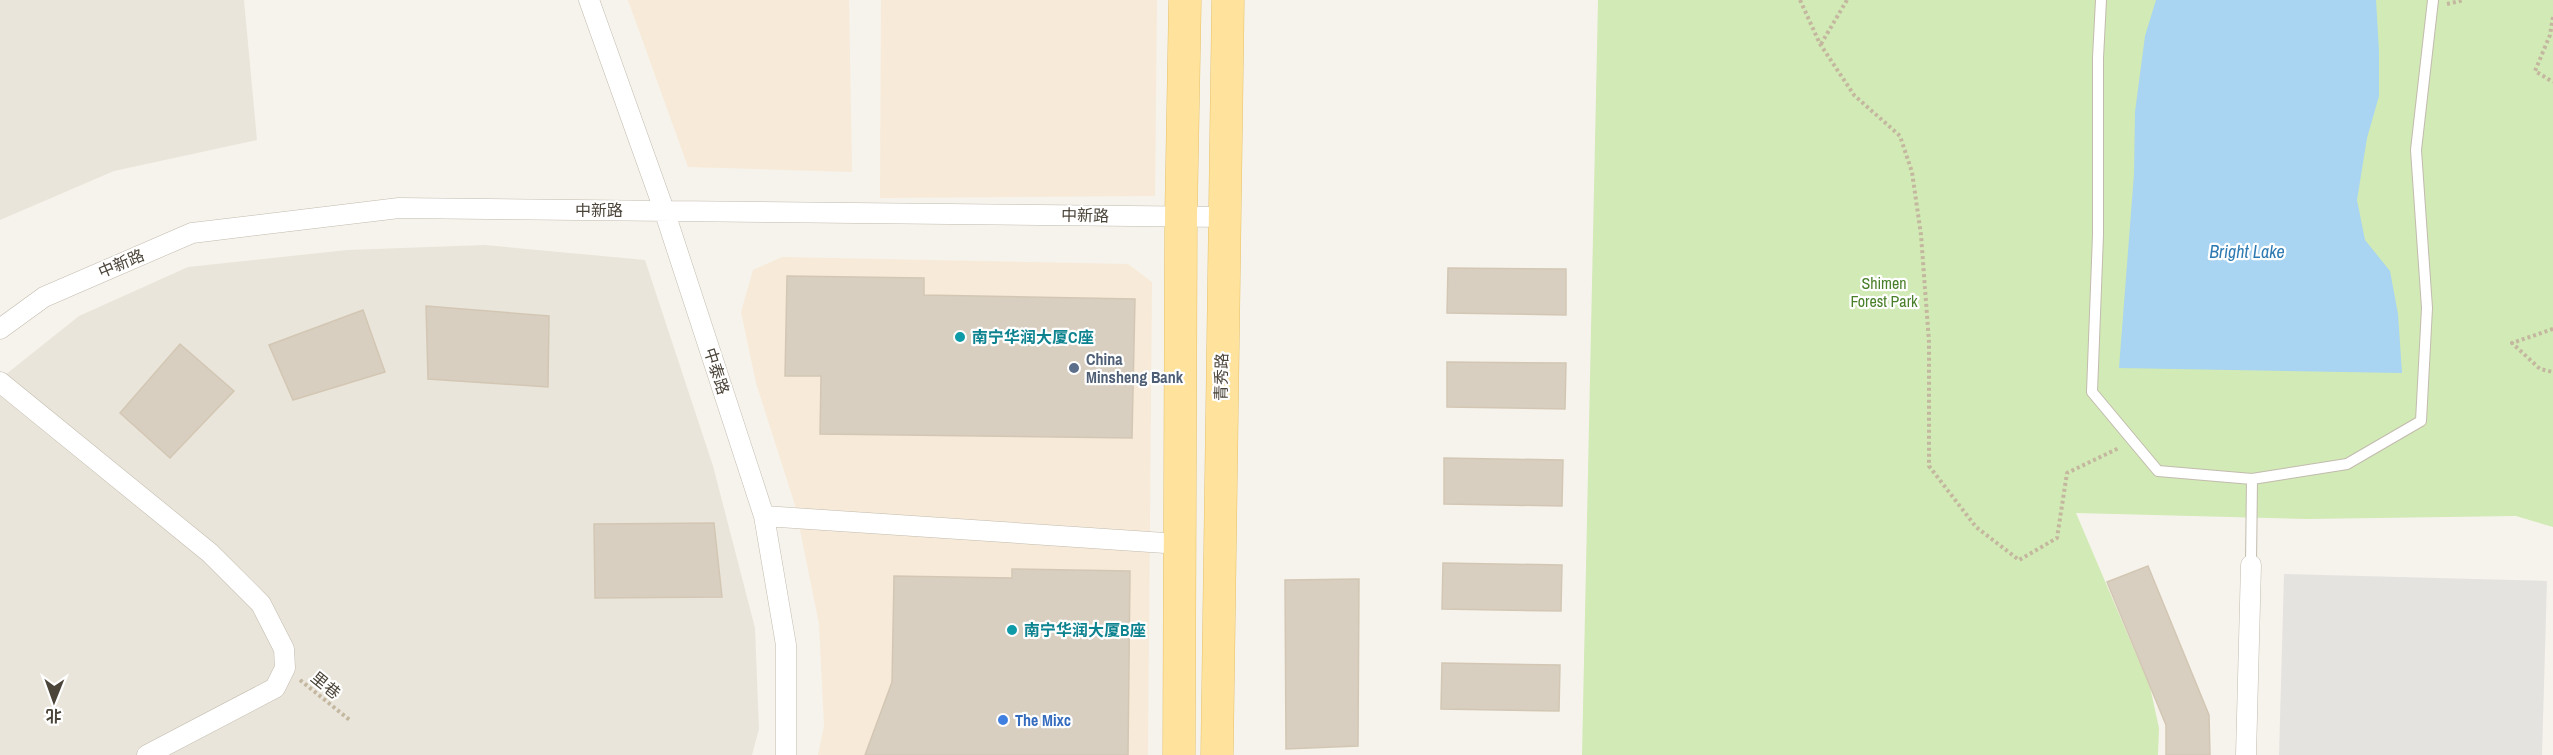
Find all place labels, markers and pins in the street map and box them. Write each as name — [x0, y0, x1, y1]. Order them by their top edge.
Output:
place label: 南宁华润大厦C座 — [972, 326, 1093, 348]
marker: 南宁华润大厦C座 — [953, 330, 967, 344]
place label: China Minsheng Bank — [1086, 348, 1184, 388]
marker: China Minsheng Bank — [1067, 361, 1081, 375]
place label: 南宁华润大厦B座 — [1024, 619, 1145, 641]
marker: 南宁华润大厦B座 — [1005, 623, 1019, 637]
place label: The Mixc — [1015, 709, 1071, 731]
marker: The Mixc — [996, 713, 1010, 727]

